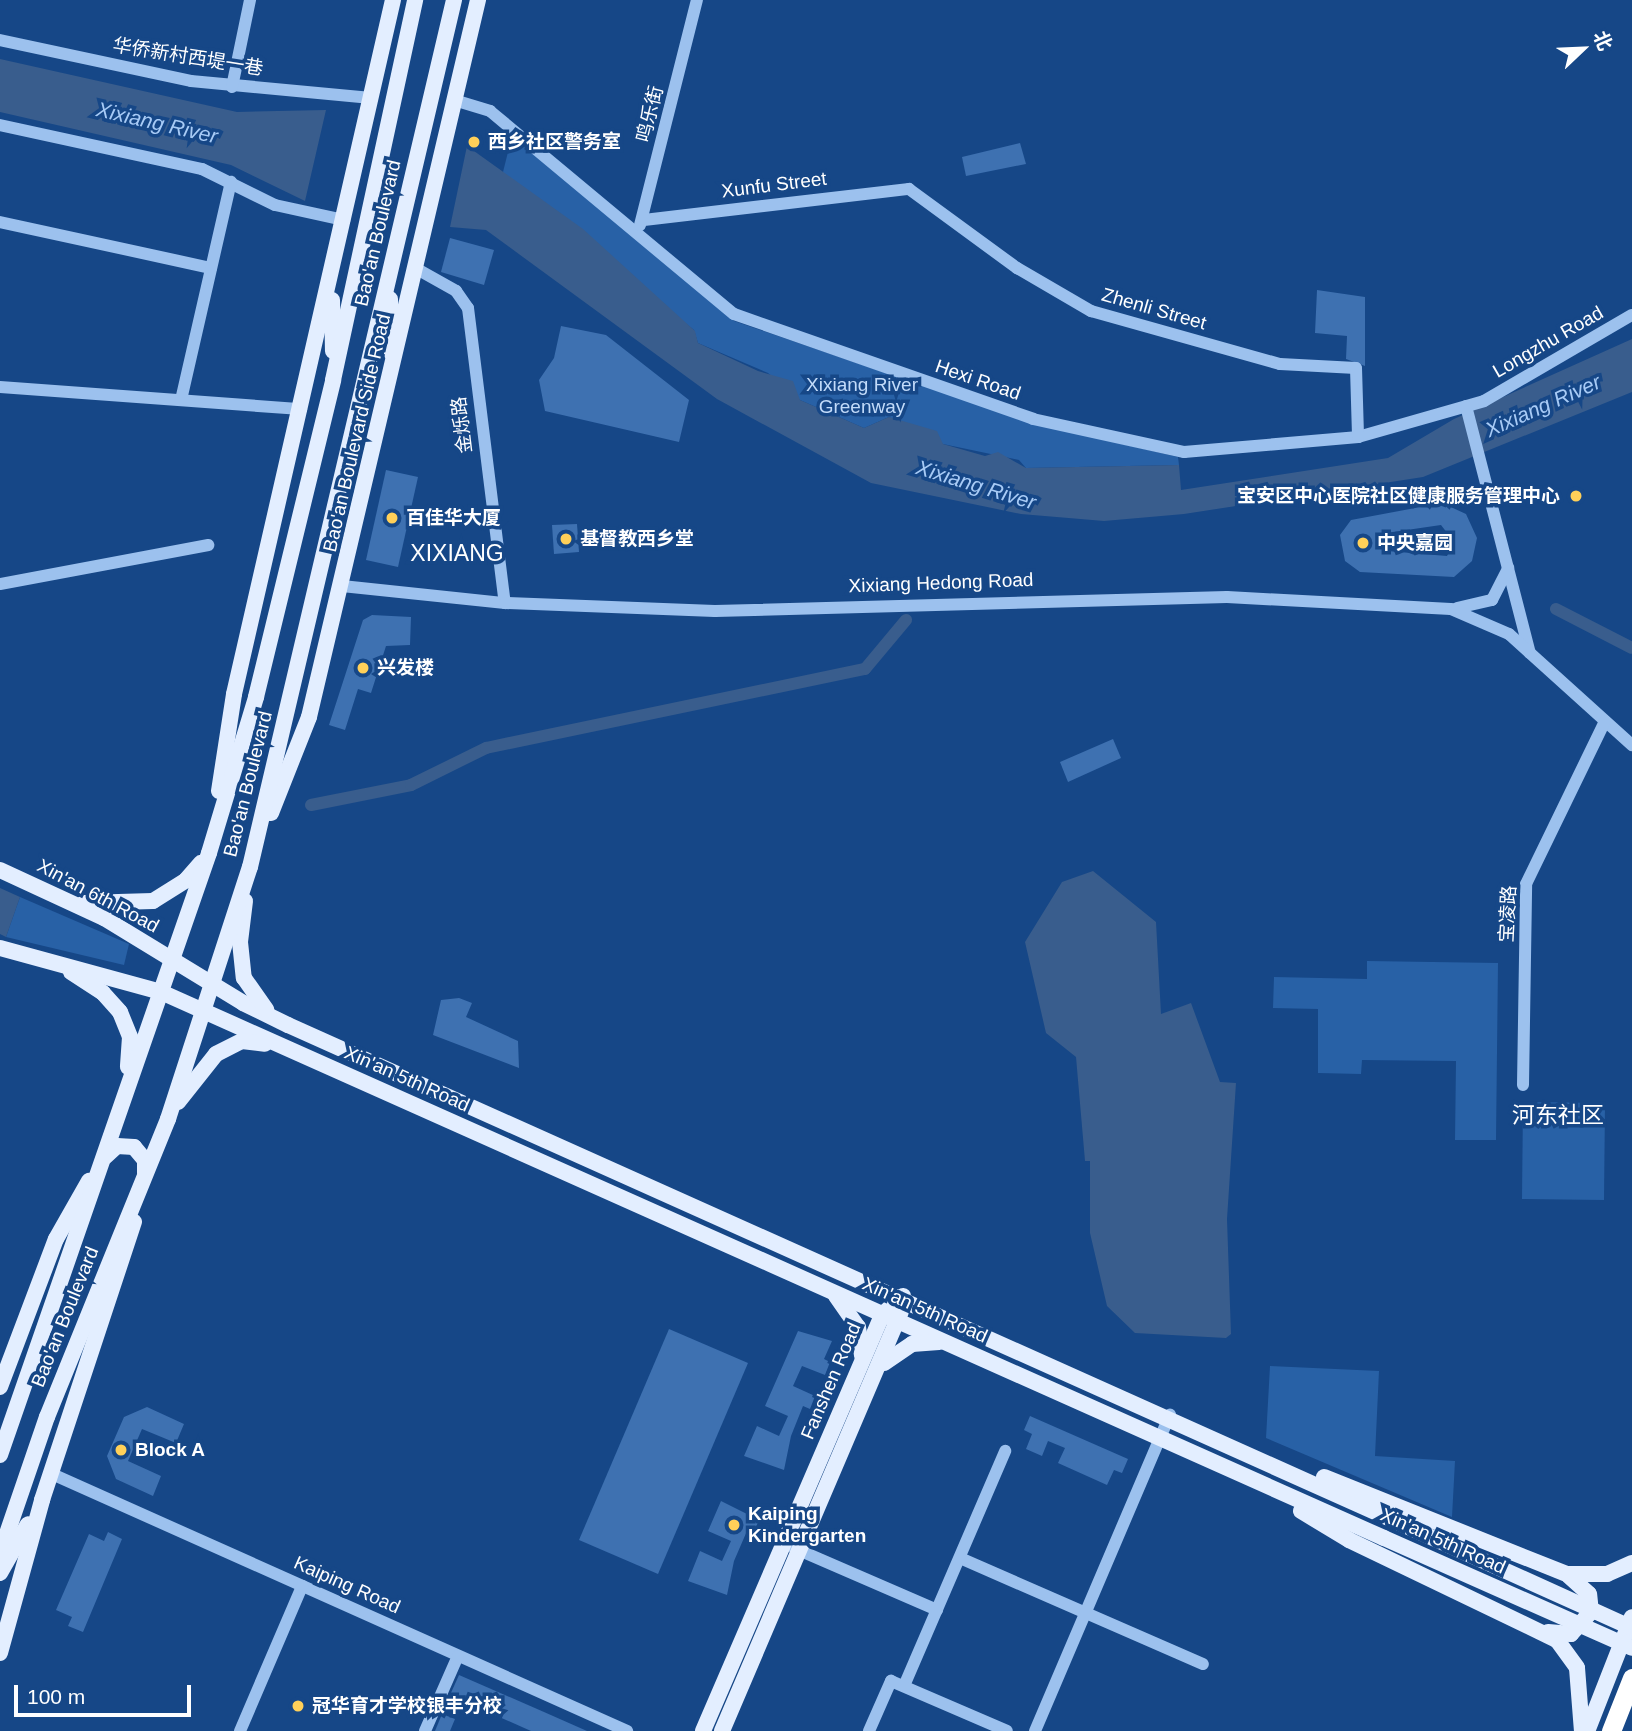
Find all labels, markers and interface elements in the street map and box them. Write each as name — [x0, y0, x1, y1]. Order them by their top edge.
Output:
north arrow — [1548, 14, 1618, 84]
text: 北 — [1589, 28, 1616, 53]
street label: 华侨新村西堤一巷 — [111, 34, 265, 80]
street label: 鸣乐街 — [632, 84, 668, 144]
water label: Xixiang River — [94, 97, 220, 149]
place label: 西乡社区警务室 — [488, 131, 621, 153]
marker: 西乡社区警务室 — [466, 134, 482, 150]
street label: Bao'an Boulevard — [350, 158, 406, 308]
street label: Xunfu Street — [720, 167, 828, 203]
street label: Zhenli Street — [1099, 283, 1209, 335]
street label: Longzhu Road — [1489, 301, 1607, 383]
street label: Bao'an Boulevard Side Road — [319, 312, 395, 554]
street label: Hexi Road — [932, 355, 1024, 405]
water label: Xixiang River — [1481, 369, 1605, 443]
park label: Xixiang River Greenway — [806, 374, 918, 418]
street label: 金烁路 — [447, 395, 477, 455]
water label: Xixiang River — [913, 455, 1039, 515]
place label: 宝安区中心医院社区健康服务管理中心 — [1237, 485, 1560, 507]
marker: 宝安区中心医院社区健康服务管理中心 — [1566, 486, 1586, 506]
place label: 百佳华大厦 — [406, 507, 501, 529]
marker: 百佳华大厦 — [384, 510, 400, 526]
place label: 基督教西乡堂 — [580, 528, 694, 550]
marker: 基督教西乡堂 — [558, 531, 574, 547]
place label: 中央嘉园 — [1377, 532, 1453, 554]
marker: 中央嘉园 — [1355, 535, 1371, 551]
district label: XIXIANG — [404, 539, 510, 567]
street label: Xixiang Hedong Road — [848, 568, 1034, 598]
place label: 兴发楼 — [377, 657, 434, 679]
marker: 兴发楼 — [355, 660, 371, 676]
street label: Bao'an Boulevard — [219, 709, 277, 859]
street label: Xin'an 6th Road — [33, 854, 163, 938]
street label: 宝凌路 — [1495, 885, 1521, 943]
street label: Xin'an 5th Road — [341, 1041, 473, 1117]
district label: 河东社区 — [1512, 1101, 1604, 1129]
street label: Bao'an Boulevard — [26, 1243, 104, 1391]
street label: Xin'an 5th Road — [859, 1272, 991, 1348]
street label: Fanshen Road — [796, 1319, 866, 1443]
place label: Block A — [135, 1439, 206, 1461]
marker: Block A — [113, 1442, 129, 1458]
place label: Kaiping Kindergarten — [748, 1503, 866, 1547]
street label: Xin'an 5th Road — [1377, 1503, 1509, 1579]
marker: Kaiping Kindergarten — [726, 1517, 742, 1533]
street label: Kaiping Road — [290, 1551, 404, 1619]
scale bar — [18, 1672, 194, 1716]
text: 100 m — [27, 1685, 85, 1708]
place label: 冠华育才学校银丰分校 — [312, 1695, 502, 1717]
marker: 冠华育才学校银丰分校 — [290, 1698, 306, 1714]

